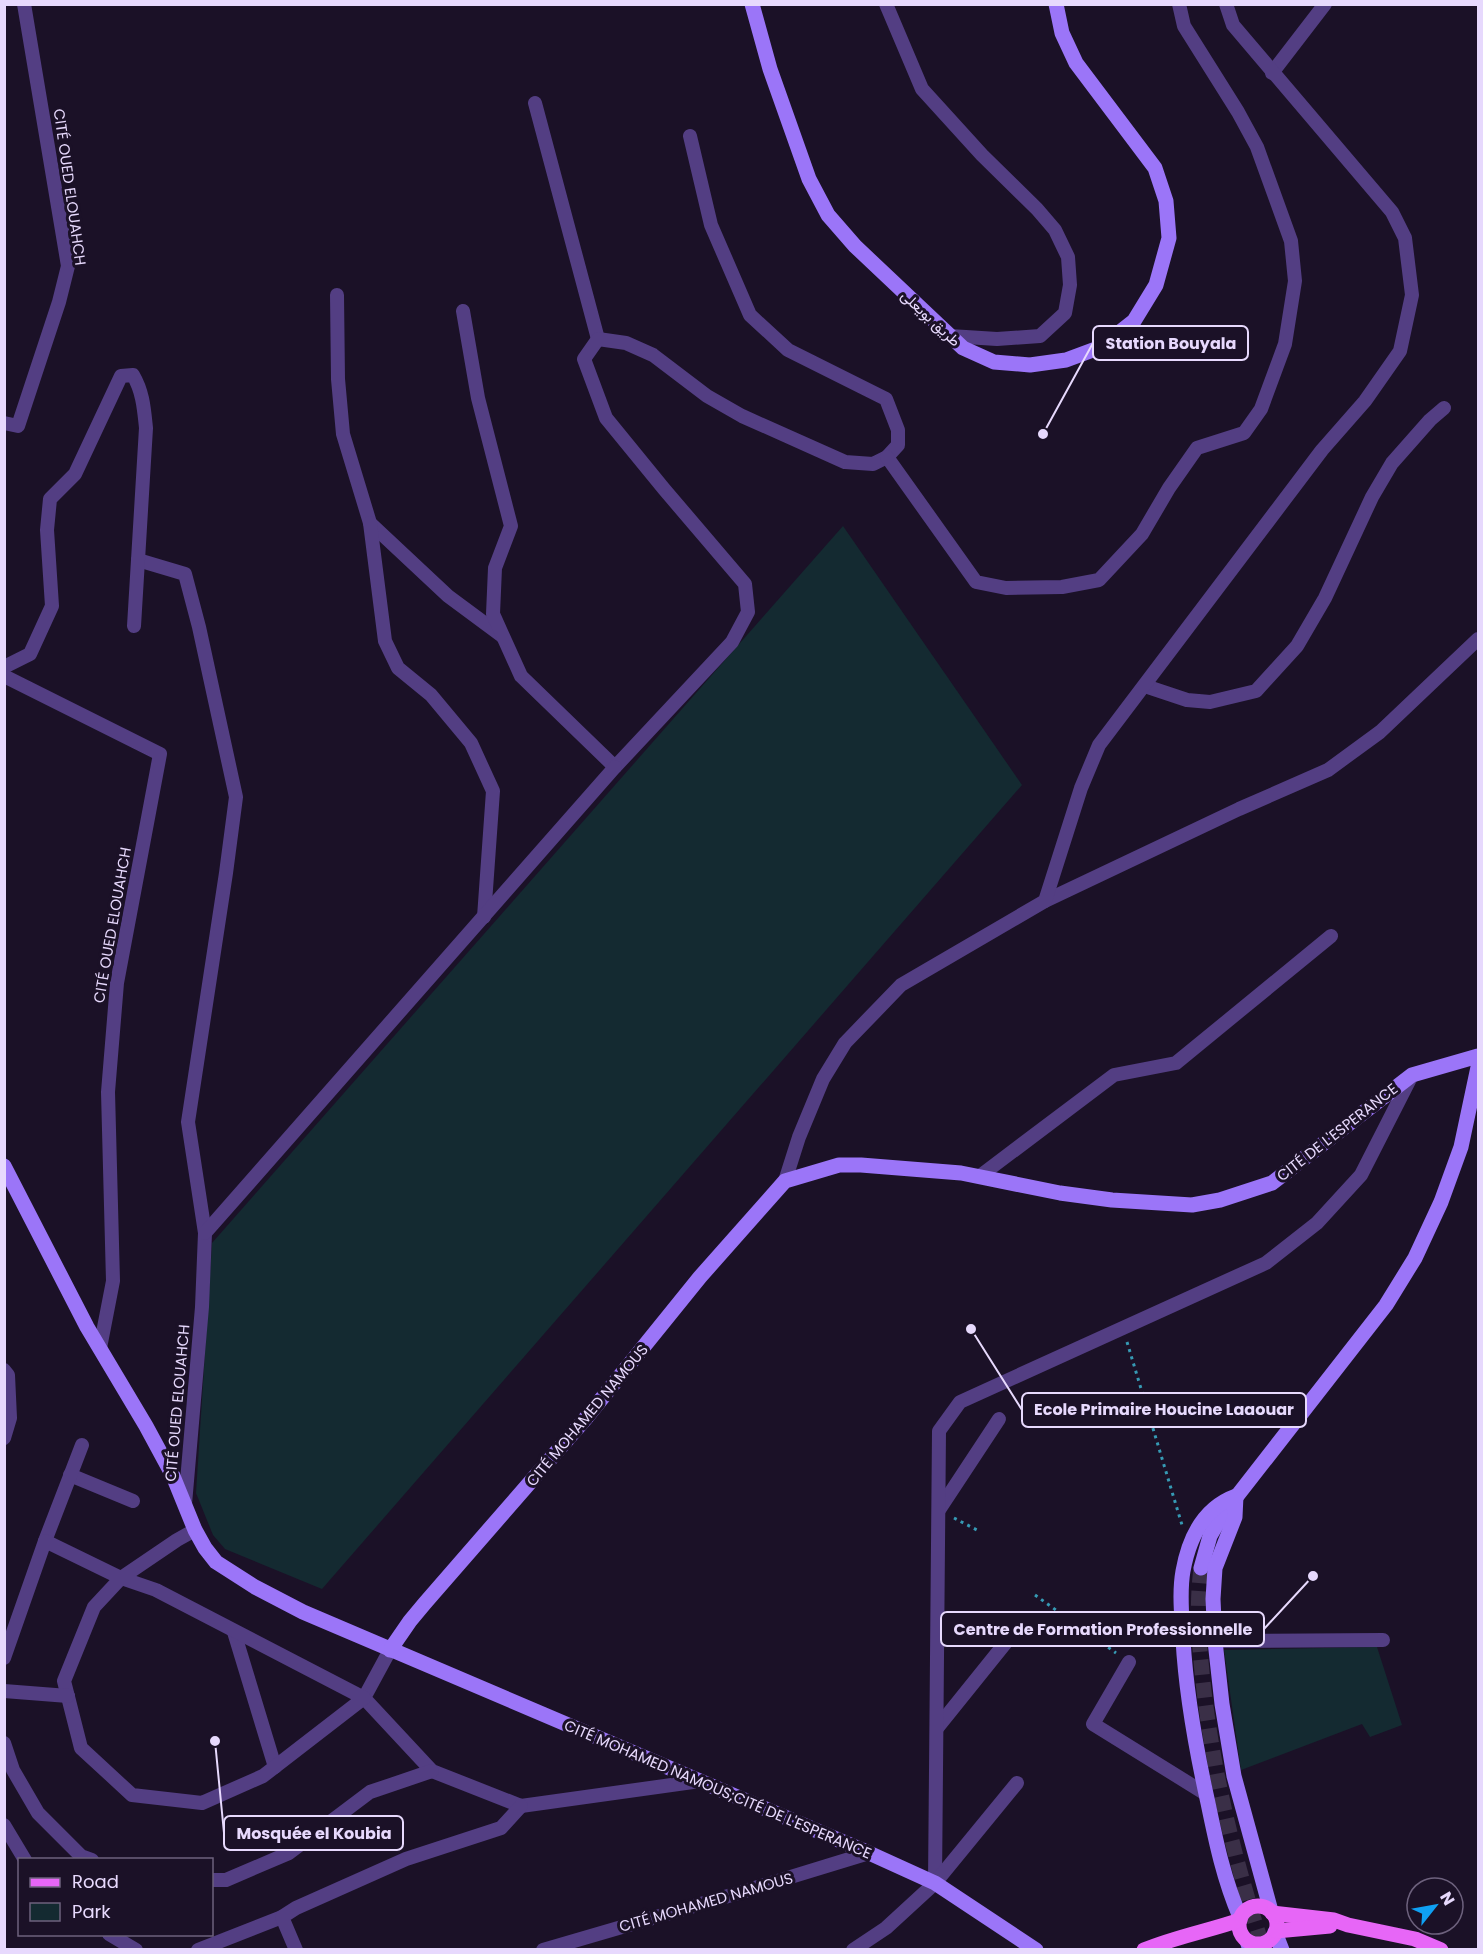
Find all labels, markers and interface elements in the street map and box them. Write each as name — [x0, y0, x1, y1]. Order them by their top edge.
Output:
street label: CITÉ OUED ELOUAHCH — [49, 107, 91, 267]
street label: طريق بويعلى — [897, 285, 966, 351]
callout: Station Bouyala — [1093, 326, 1248, 360]
text: Station Bouyala — [1106, 332, 1236, 355]
street label: CITÉ OUED ELOUAHCH — [88, 845, 136, 1005]
street label: CITÉ DE L'ESPERANCE — [1272, 1078, 1402, 1186]
street label: CITÉ OUED ELOUAHCH — [160, 1323, 194, 1483]
street label: CITÉ MOHAMED NAMOUS — [521, 1339, 653, 1491]
callout: Ecole Primaire Houcine Laaouar — [1022, 1393, 1306, 1427]
text: Ecole Primaire Houcine Laaouar — [1034, 1398, 1294, 1421]
callout: Centre de Formation Professionnelle — [941, 1612, 1264, 1646]
text: Centre de Formation Professionnelle — [954, 1618, 1253, 1641]
street label: CITÉ MOHAMED NAMOUS;CITÉ DE L'ESPERANCE — [561, 1714, 875, 1864]
callout: Mosquée el Koubia — [224, 1816, 403, 1850]
text: Mosquée el Koubia — [236, 1822, 392, 1845]
legend — [18, 1858, 213, 1936]
street label: CITÉ MOHAMED NAMOUS — [617, 1867, 795, 1937]
text: Road — [72, 1869, 119, 1894]
north arrow — [1405, 1876, 1465, 1936]
text: N — [1434, 1887, 1460, 1910]
text: Park — [72, 1899, 111, 1924]

